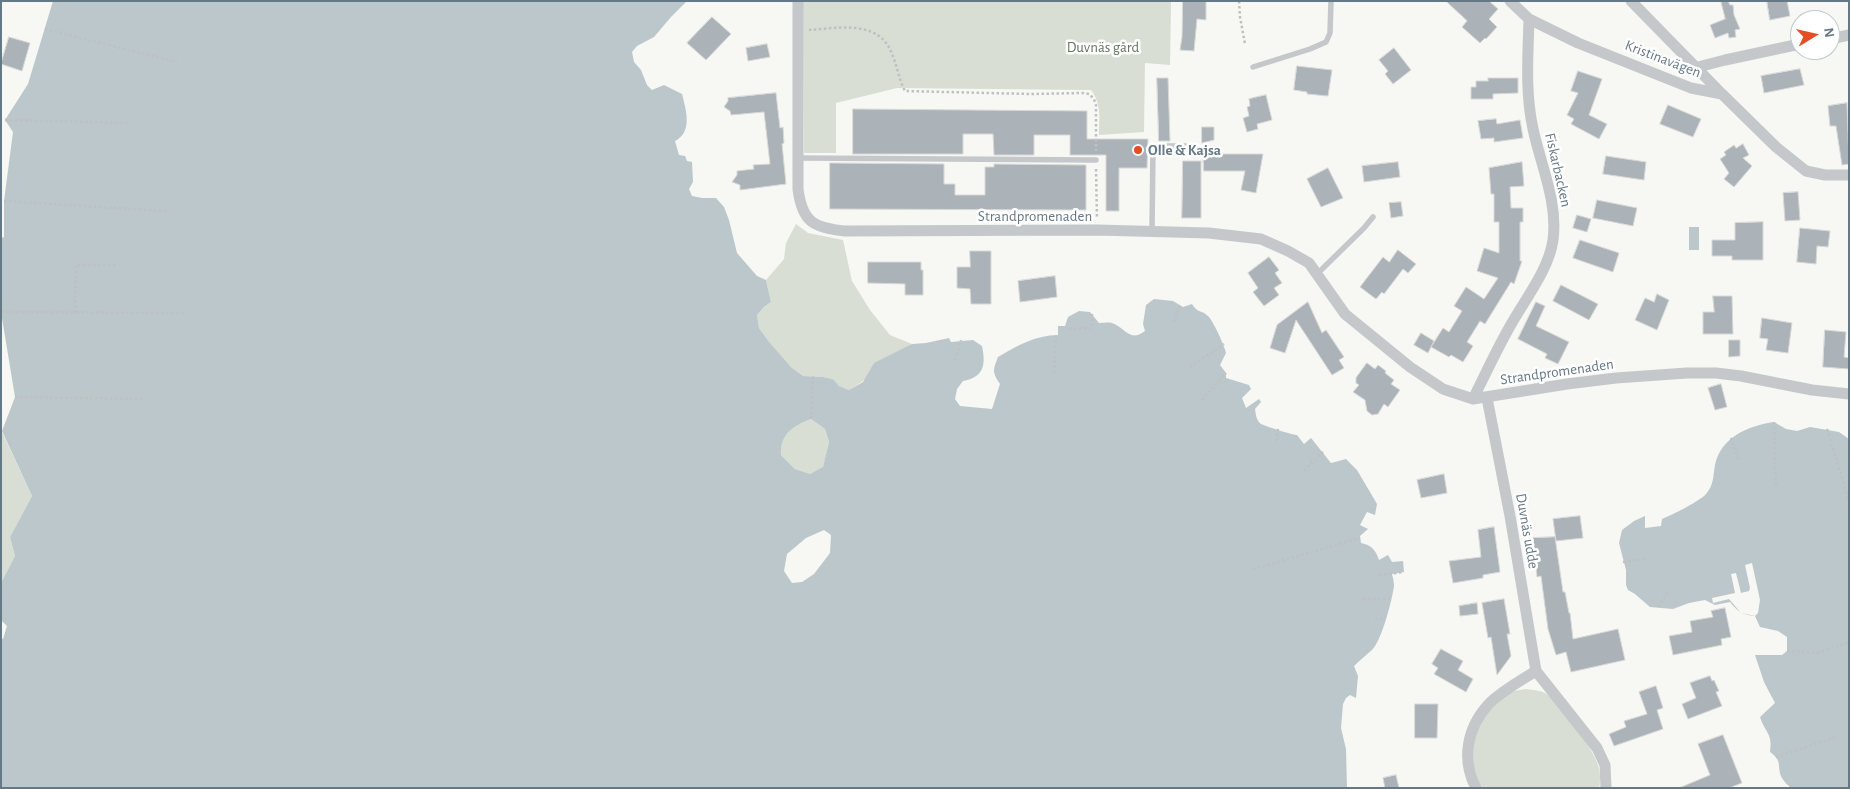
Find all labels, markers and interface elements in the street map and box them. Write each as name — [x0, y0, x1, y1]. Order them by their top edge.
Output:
north arrow — [1790, 10, 1840, 60]
text: N — [1821, 27, 1837, 39]
street label: Kristinavägen — [1622, 36, 1704, 82]
park label: Duvnäs gård — [1067, 38, 1139, 56]
street label: Fiskarbacken — [1541, 131, 1575, 209]
place label: Olle & Kajsa — [1148, 141, 1221, 159]
marker: Olle & Kajsa — [1132, 144, 1144, 156]
street label: Strandpromenaden — [978, 207, 1092, 225]
street label: Strandpromenaden — [1499, 355, 1615, 389]
street label: Duvnäs udde — [1512, 492, 1542, 570]

